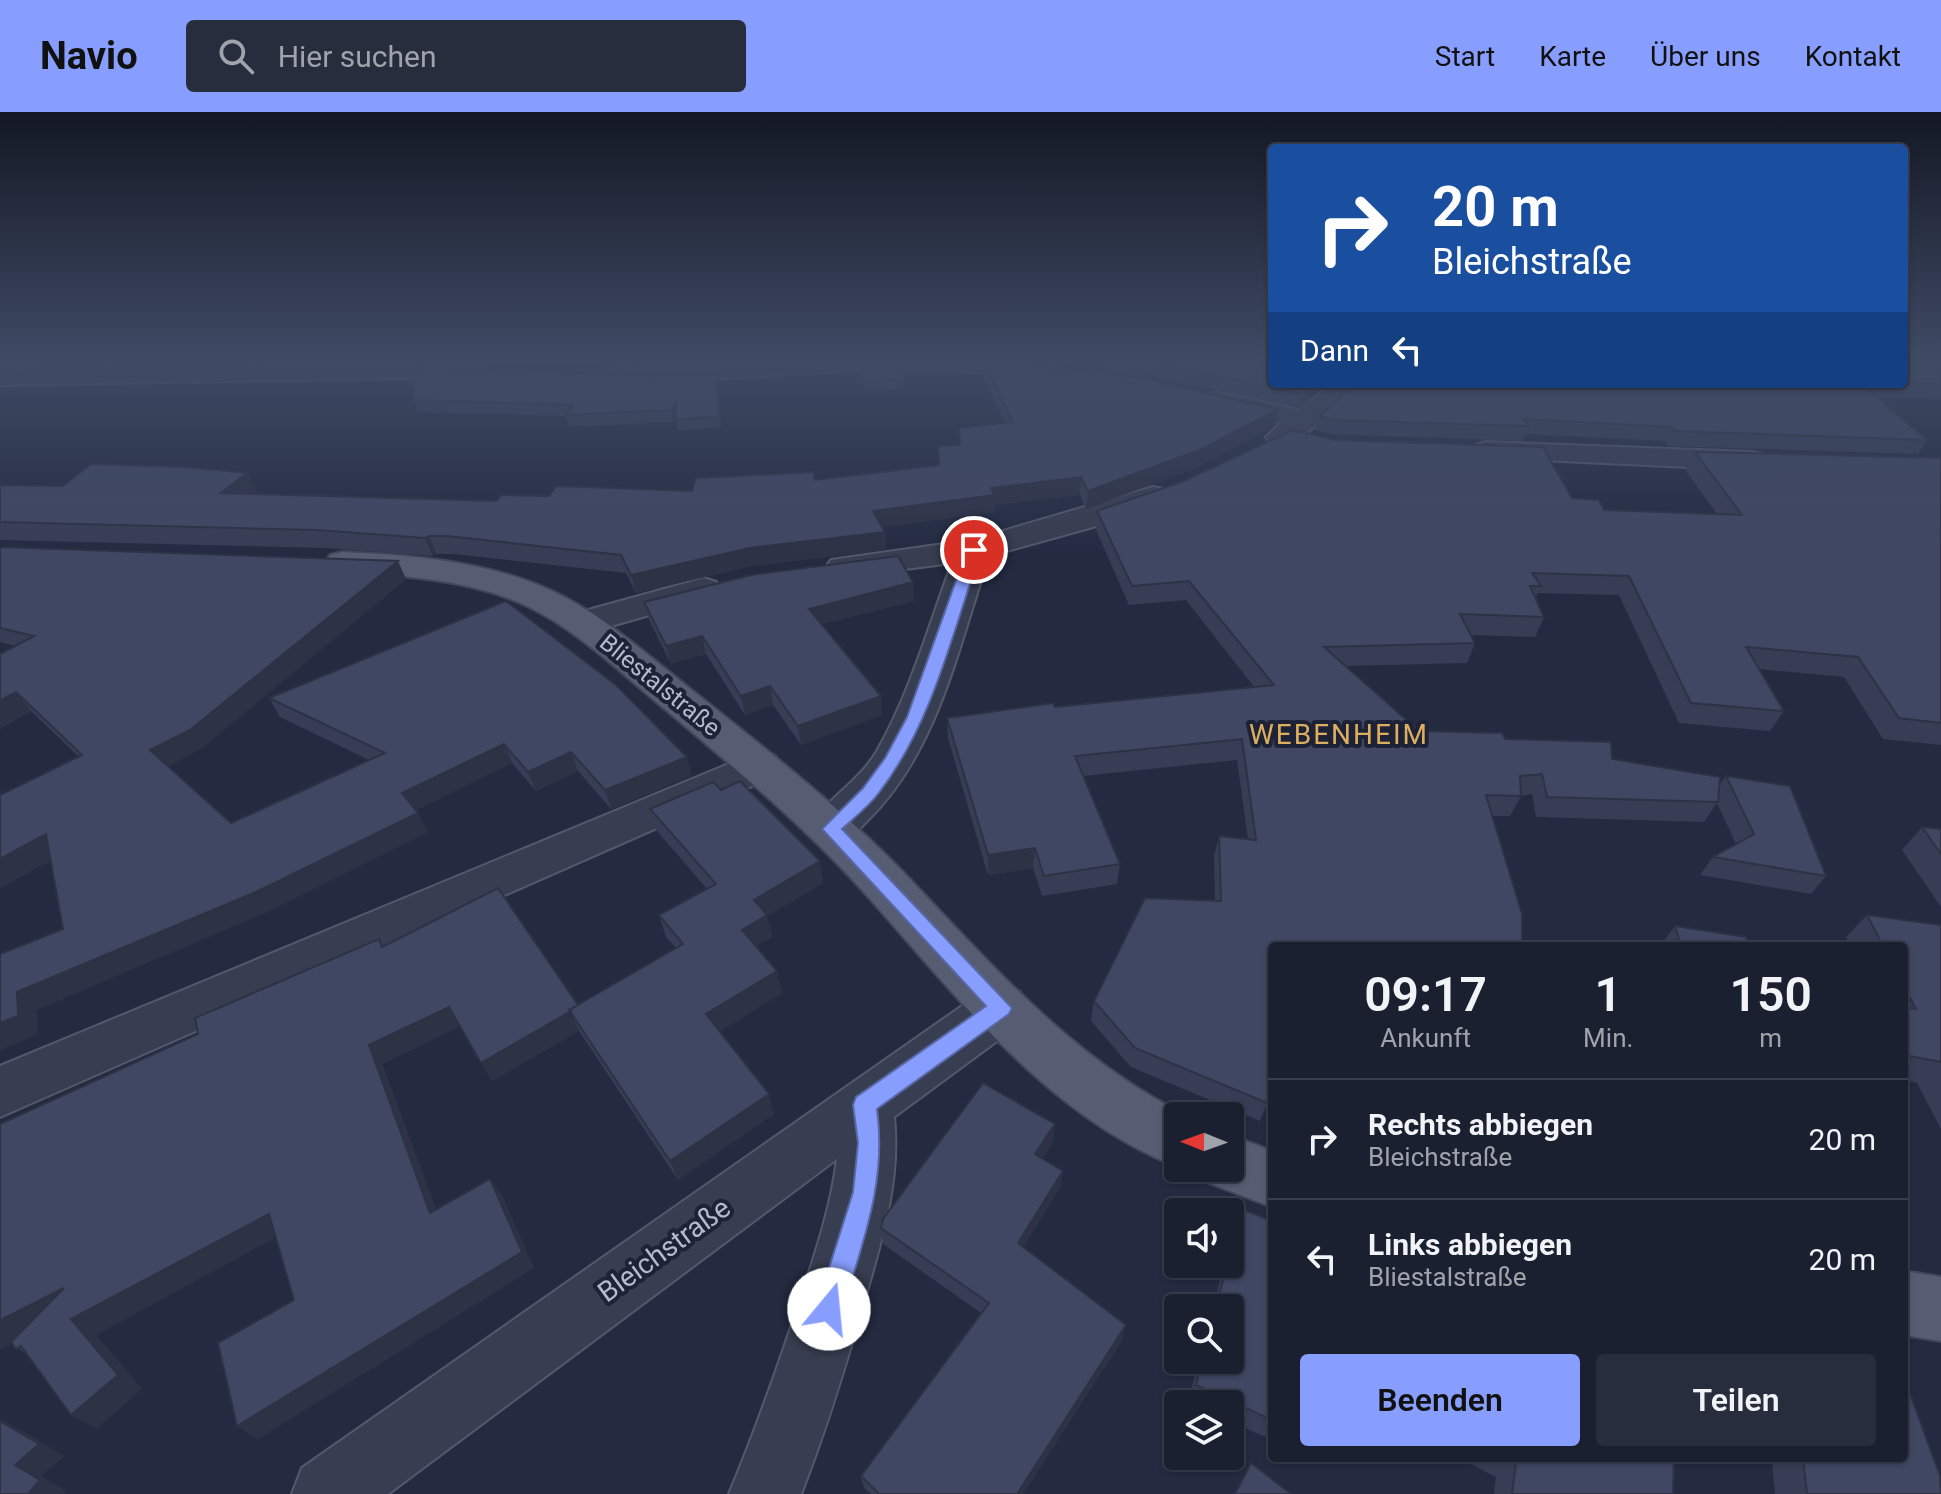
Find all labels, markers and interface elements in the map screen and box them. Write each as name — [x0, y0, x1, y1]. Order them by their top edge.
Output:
search box — [186, 20, 746, 92]
text: Navio — [40, 34, 138, 78]
icon: search — [214, 34, 258, 78]
text: Hier suchen — [278, 39, 437, 74]
text: Start — [1435, 40, 1495, 73]
text: Karte — [1539, 40, 1606, 73]
text: Über uns — [1650, 40, 1761, 73]
text: Kontakt — [1805, 40, 1901, 73]
text: 20 m — [1432, 174, 1559, 240]
icon: right — [1300, 176, 1404, 280]
text: Bleichstraße — [1432, 241, 1632, 283]
icon: left — [1385, 328, 1429, 372]
text: Dann — [1300, 333, 1369, 368]
pin — [940, 516, 1008, 584]
icon: arrive — [952, 528, 996, 572]
street label: Bliestalstraße — [594, 628, 726, 742]
district label: WEBENHEIM — [1249, 718, 1429, 751]
text: 09:17 — [1364, 966, 1487, 1023]
text: 1 — [1595, 966, 1622, 1023]
text: 150 — [1730, 966, 1812, 1023]
text: Ankunft — [1380, 1023, 1471, 1053]
text: Min. — [1583, 1023, 1633, 1053]
text: m — [1759, 1023, 1782, 1053]
north arrow — [1164, 1102, 1244, 1182]
map controls — [1164, 1102, 1244, 1470]
text: Rechts abbiegen — [1368, 1107, 1593, 1142]
icon: right — [1300, 1117, 1344, 1161]
text: 20 m — [1809, 1122, 1876, 1157]
text: Bleichstraße — [1368, 1142, 1512, 1172]
street label: Bleichstraße — [591, 1191, 737, 1309]
button: sound — [1164, 1198, 1244, 1278]
text: Links abbiegen — [1368, 1227, 1572, 1262]
icon: left — [1300, 1237, 1344, 1281]
text: 20 m — [1809, 1242, 1876, 1277]
text: Bliestalstraße — [1368, 1262, 1527, 1292]
position arrow — [787, 1267, 871, 1351]
button: search — [1164, 1294, 1244, 1374]
button: Beenden — [1300, 1354, 1580, 1446]
button: Teilen — [1596, 1354, 1876, 1446]
button: layers — [1164, 1390, 1244, 1470]

